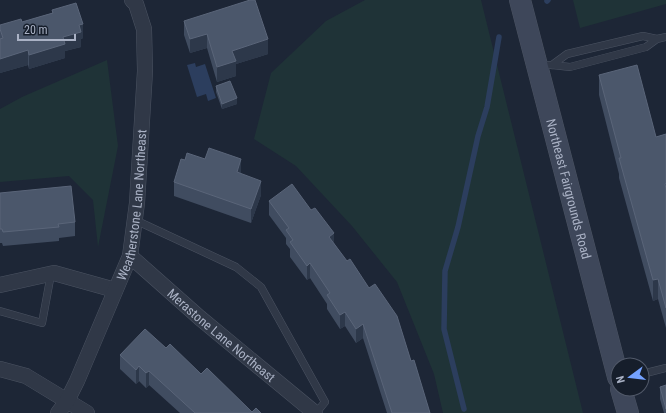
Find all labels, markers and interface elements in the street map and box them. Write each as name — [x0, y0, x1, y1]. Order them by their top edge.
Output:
scale bar — [18, 16, 75, 42]
text: 20 m — [24, 23, 48, 37]
street label: Northeast Fairgrounds Road — [544, 117, 594, 260]
street label: Weatherstone Lane Northeast — [113, 129, 149, 282]
street label: Merastone Lane Northeast — [165, 285, 279, 385]
north arrow — [610, 357, 650, 397]
text: N — [614, 374, 628, 384]

